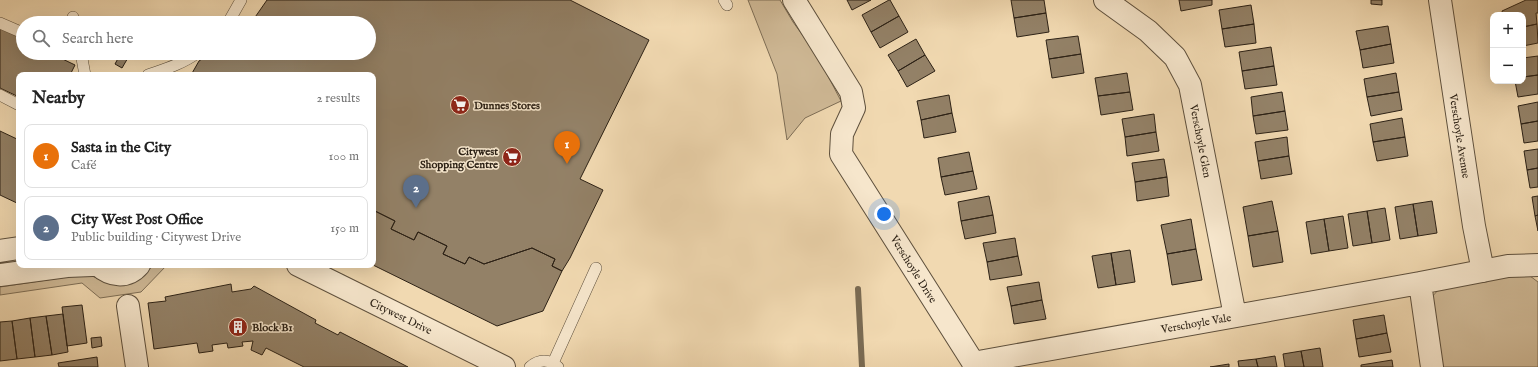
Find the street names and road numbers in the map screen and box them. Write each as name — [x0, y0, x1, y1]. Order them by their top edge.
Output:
street label: Verschoyle Avenue — [1445, 92, 1473, 179]
street label: Verschoyle Glen — [1186, 102, 1214, 179]
street label: Verschoyle Drive — [886, 232, 940, 306]
street label: Citywest Drive — [367, 296, 434, 338]
street label: Verschoyle Vale — [1159, 311, 1232, 337]

